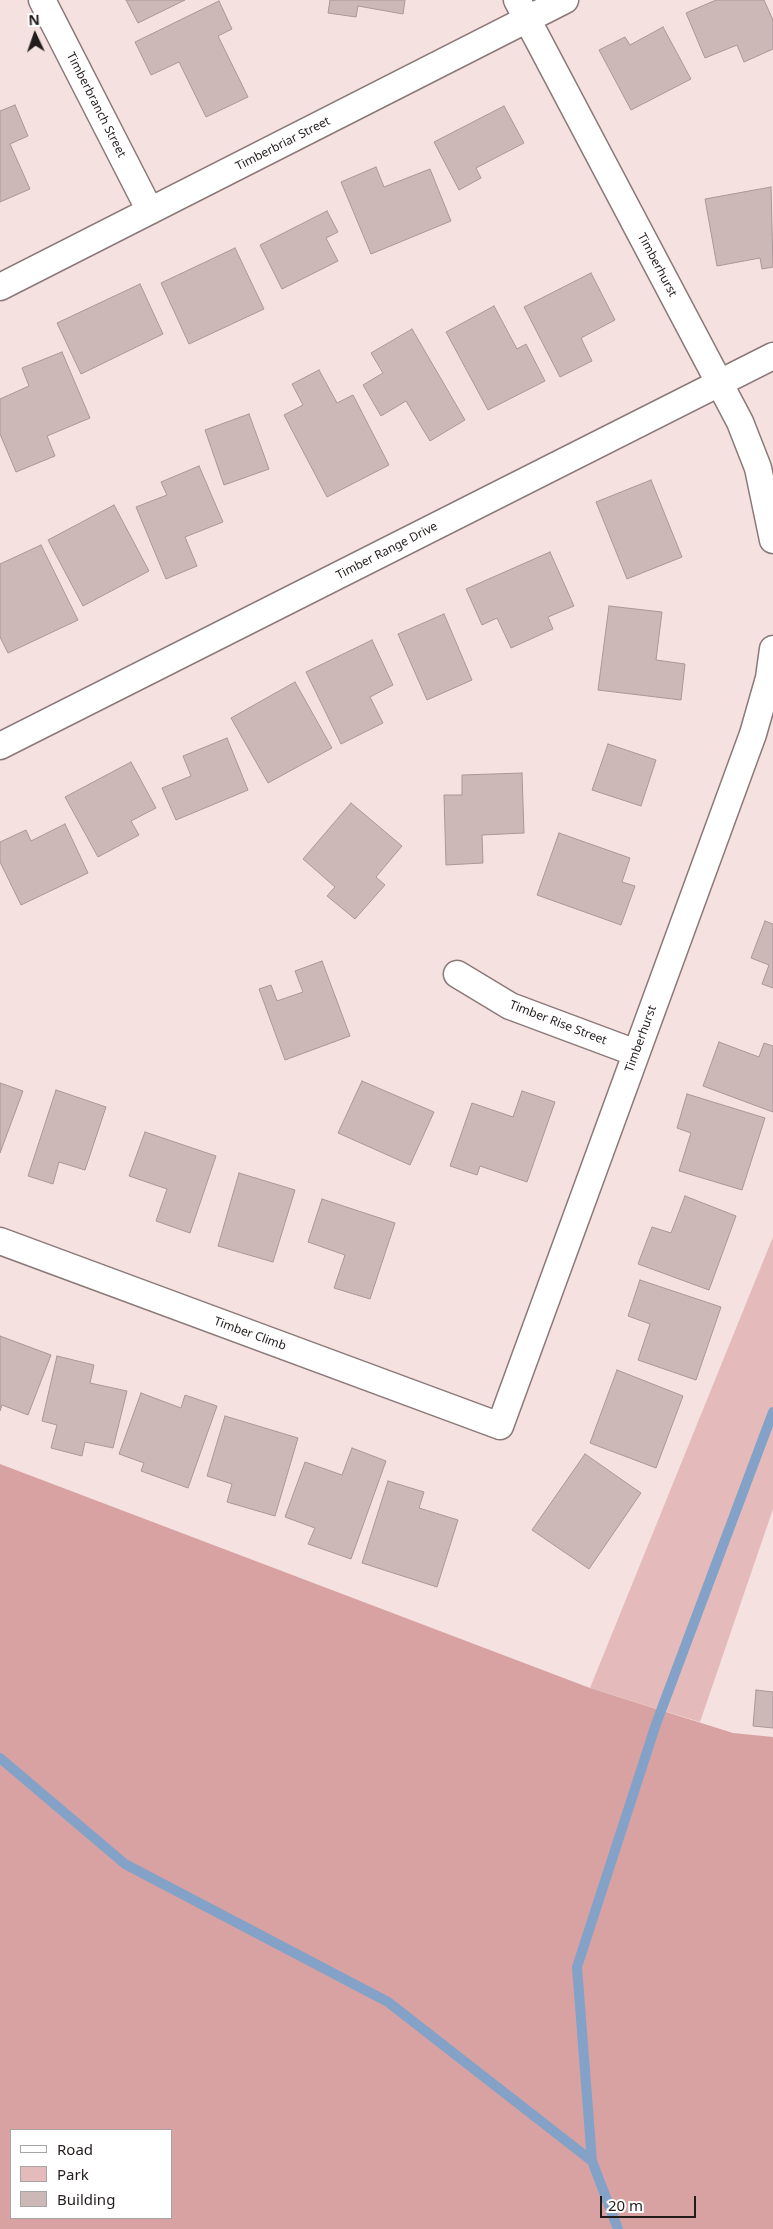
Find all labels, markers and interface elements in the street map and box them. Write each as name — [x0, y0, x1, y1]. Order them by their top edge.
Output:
north arrow — [10, 10, 60, 60]
text: N — [28, 10, 40, 29]
street label: Timberbranch Street — [63, 50, 129, 160]
street label: Timberbriar Street — [233, 114, 333, 174]
street label: Timberhurst — [634, 231, 680, 299]
street label: Timber Range Drive — [334, 519, 440, 583]
street label: Timber Rise Street — [507, 998, 609, 1048]
street label: Timberhurst — [622, 1004, 660, 1074]
street label: Timber Climb — [212, 1314, 288, 1354]
legend — [10, 2129, 172, 2219]
text: Road — [57, 2139, 93, 2159]
text: Park — [57, 2164, 89, 2184]
scale bar — [603, 2186, 699, 2218]
text: Building — [57, 2189, 115, 2209]
text: 20 m — [608, 2195, 643, 2215]

